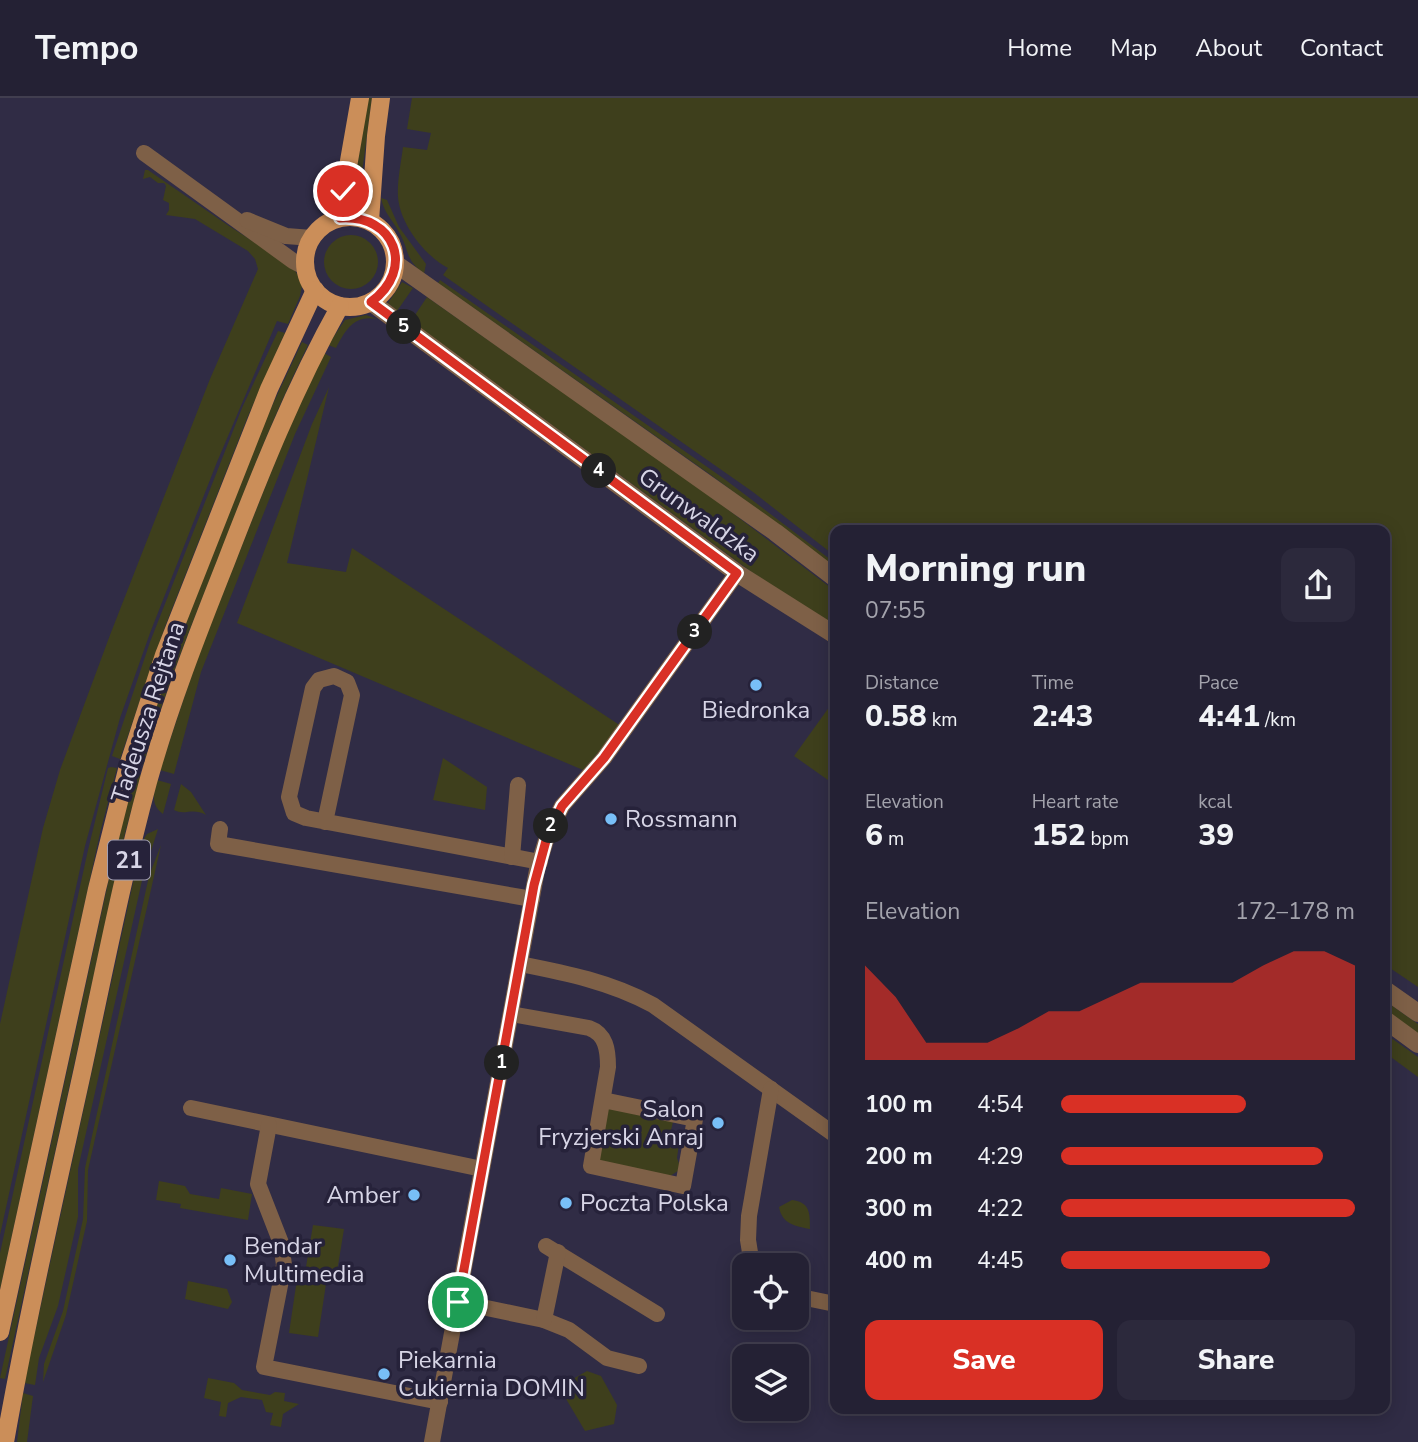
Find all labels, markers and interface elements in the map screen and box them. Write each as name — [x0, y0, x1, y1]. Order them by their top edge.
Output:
text: Tempo — [35, 26, 139, 71]
text: Home — [1007, 32, 1072, 64]
text: Map — [1110, 32, 1157, 64]
text: About — [1195, 32, 1262, 64]
text: Contact — [1300, 32, 1383, 64]
pin — [313, 161, 373, 221]
icon: check — [324, 172, 362, 210]
pin: 5 — [386, 310, 422, 344]
text: 5 — [398, 313, 409, 339]
pin: 4 — [582, 454, 616, 488]
text: 4 — [593, 457, 604, 483]
street label: Grunwaldzka — [632, 460, 766, 570]
text: Morning run — [865, 543, 1086, 594]
button: share — [1281, 548, 1355, 622]
text: 07:55 — [865, 595, 925, 626]
pin: 3 — [678, 614, 712, 650]
street label: Tadeusza Rejtana — [104, 617, 192, 807]
text: 3 — [689, 618, 700, 644]
text: Distance — [865, 670, 939, 696]
text: Time — [1032, 670, 1074, 696]
text: Pace — [1198, 670, 1239, 696]
marker: Biedronka — [748, 677, 764, 693]
place label: Biedronka — [702, 694, 810, 726]
text: 0.58 — [865, 696, 927, 737]
text: 2:43 — [1032, 696, 1093, 737]
text: 4:41 — [1198, 696, 1260, 737]
text: km — [927, 707, 957, 733]
text: /km — [1260, 707, 1296, 733]
text: Elevation — [865, 789, 944, 815]
text: Heart rate — [1032, 789, 1119, 815]
text: kcal — [1198, 789, 1232, 815]
place label: Rossmann — [625, 803, 738, 835]
pin: 2 — [534, 808, 568, 844]
marker: Rossmann — [603, 811, 619, 827]
text: 2 — [545, 812, 556, 838]
text: 6 — [865, 815, 883, 856]
text: 152 — [1032, 815, 1086, 856]
text: 39 — [1198, 815, 1234, 856]
text: m — [883, 826, 904, 852]
text: bpm — [1086, 826, 1129, 852]
road number: 21 — [108, 840, 150, 880]
text: Elevation — [865, 896, 960, 927]
text: 172–178 m — [1235, 896, 1355, 927]
pin: 1 — [484, 1046, 520, 1080]
text: 1 — [496, 1049, 507, 1075]
text: 100 m — [865, 1089, 933, 1120]
text: 4:54 — [977, 1089, 1024, 1120]
place label: Salon Fryzjerski Anraj — [538, 1093, 704, 1153]
marker: Salon Fryzjerski Anraj — [710, 1115, 726, 1131]
text: 200 m — [865, 1141, 933, 1172]
text: 4:29 — [977, 1141, 1024, 1172]
place label: Amber — [327, 1179, 400, 1211]
marker: Amber — [406, 1187, 422, 1203]
place label: Poczta Polska — [580, 1187, 729, 1219]
text: 300 m — [865, 1193, 933, 1224]
text: 4:22 — [977, 1193, 1024, 1224]
marker: Poczta Polska — [558, 1195, 574, 1211]
place label: Bendar Multimedia — [244, 1230, 364, 1290]
text: 400 m — [865, 1245, 933, 1276]
text: 4:45 — [977, 1245, 1024, 1276]
marker: Bendar Multimedia — [222, 1252, 238, 1268]
map controls — [732, 1253, 809, 1421]
button: locate — [732, 1253, 809, 1330]
pin — [428, 1272, 488, 1332]
icon: arrive — [439, 1283, 477, 1321]
button: Save — [865, 1320, 1103, 1400]
button: Share — [1117, 1320, 1355, 1400]
place label: Piekarnia Cukiernia DOMIN — [398, 1344, 585, 1404]
button: layers — [732, 1344, 809, 1421]
marker: Piekarnia Cukiernia DOMIN — [376, 1366, 392, 1382]

